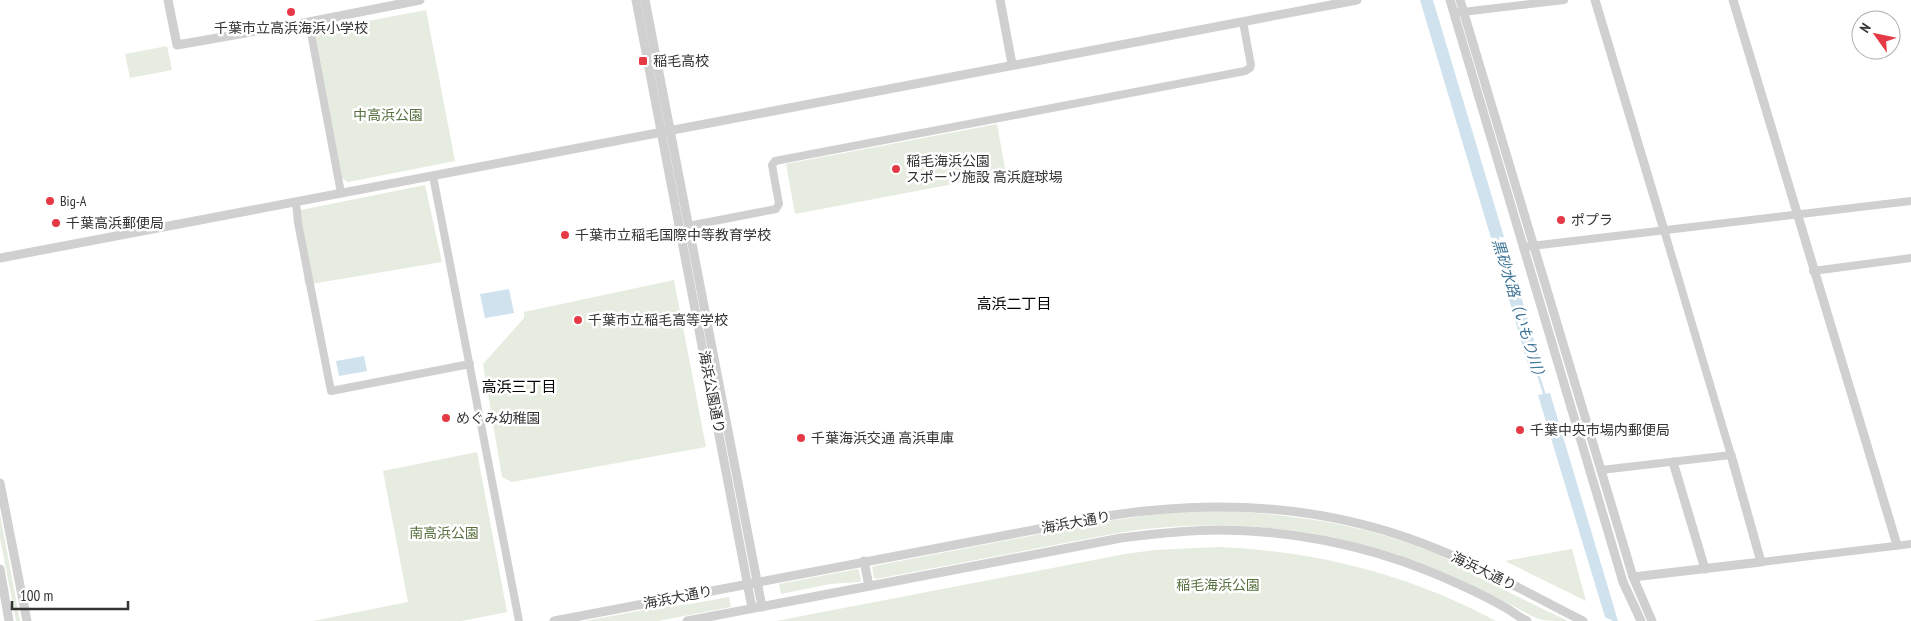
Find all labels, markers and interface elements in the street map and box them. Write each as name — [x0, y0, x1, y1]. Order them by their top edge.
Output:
marker: 千葉市立高浜海浜小学校 — [285, 6, 297, 18]
north arrow — [1851, 10, 1901, 60]
place label: 千葉市立高浜海浜小学校 — [214, 19, 368, 37]
text: N — [1855, 20, 1875, 36]
place label: 稲毛高校 — [653, 52, 709, 70]
marker: 稲毛高校 — [637, 55, 649, 67]
park label: 中高浜公園 — [353, 106, 423, 124]
place label: 稲毛海浜公園 スポーツ施設 高浜庭球場 — [906, 152, 1063, 186]
marker: 稲毛海浜公園 スポーツ施設 高浜庭球場 — [890, 163, 902, 175]
place label: Big-A — [60, 192, 87, 210]
marker: Big-A — [44, 195, 56, 207]
place label: ポプラ — [1571, 211, 1613, 229]
place label: 千葉高浜郵便局 — [66, 214, 164, 232]
marker: ポプラ — [1555, 214, 1567, 226]
marker: 千葉高浜郵便局 — [50, 217, 62, 229]
place label: 千葉市立稲毛国際中等教育学校 — [575, 226, 771, 244]
marker: 千葉市立稲毛国際中等教育学校 — [559, 229, 571, 241]
water label: 黒砂水路（いもり川） — [1488, 236, 1550, 385]
district label: 高浜二丁目 — [976, 294, 1052, 313]
place label: 千葉市立稲毛高等学校 — [588, 311, 728, 329]
marker: 千葉市立稲毛高等学校 — [572, 314, 584, 326]
street label: 海浜公園通り — [695, 349, 729, 435]
district label: 高浜三丁目 — [481, 377, 557, 396]
place label: めぐみ幼稚園 — [456, 409, 540, 427]
marker: めぐみ幼稚園 — [440, 412, 452, 424]
place label: 千葉中央市場内郵便局 — [1530, 421, 1670, 439]
marker: 千葉中央市場内郵便局 — [1514, 424, 1526, 436]
place label: 千葉海浜交通 高浜車庫 — [811, 429, 954, 447]
marker: 千葉海浜交通 高浜車庫 — [795, 432, 807, 444]
street label: 海浜大通り — [1040, 507, 1112, 537]
park label: 南高浜公園 — [409, 524, 479, 542]
street label: 海浜大通り — [1449, 548, 1519, 594]
park label: 稲毛海浜公園 — [1176, 576, 1260, 594]
scale bar — [12, 578, 129, 610]
street label: 海浜大通り — [642, 581, 714, 613]
text: 100 m — [20, 586, 53, 605]

